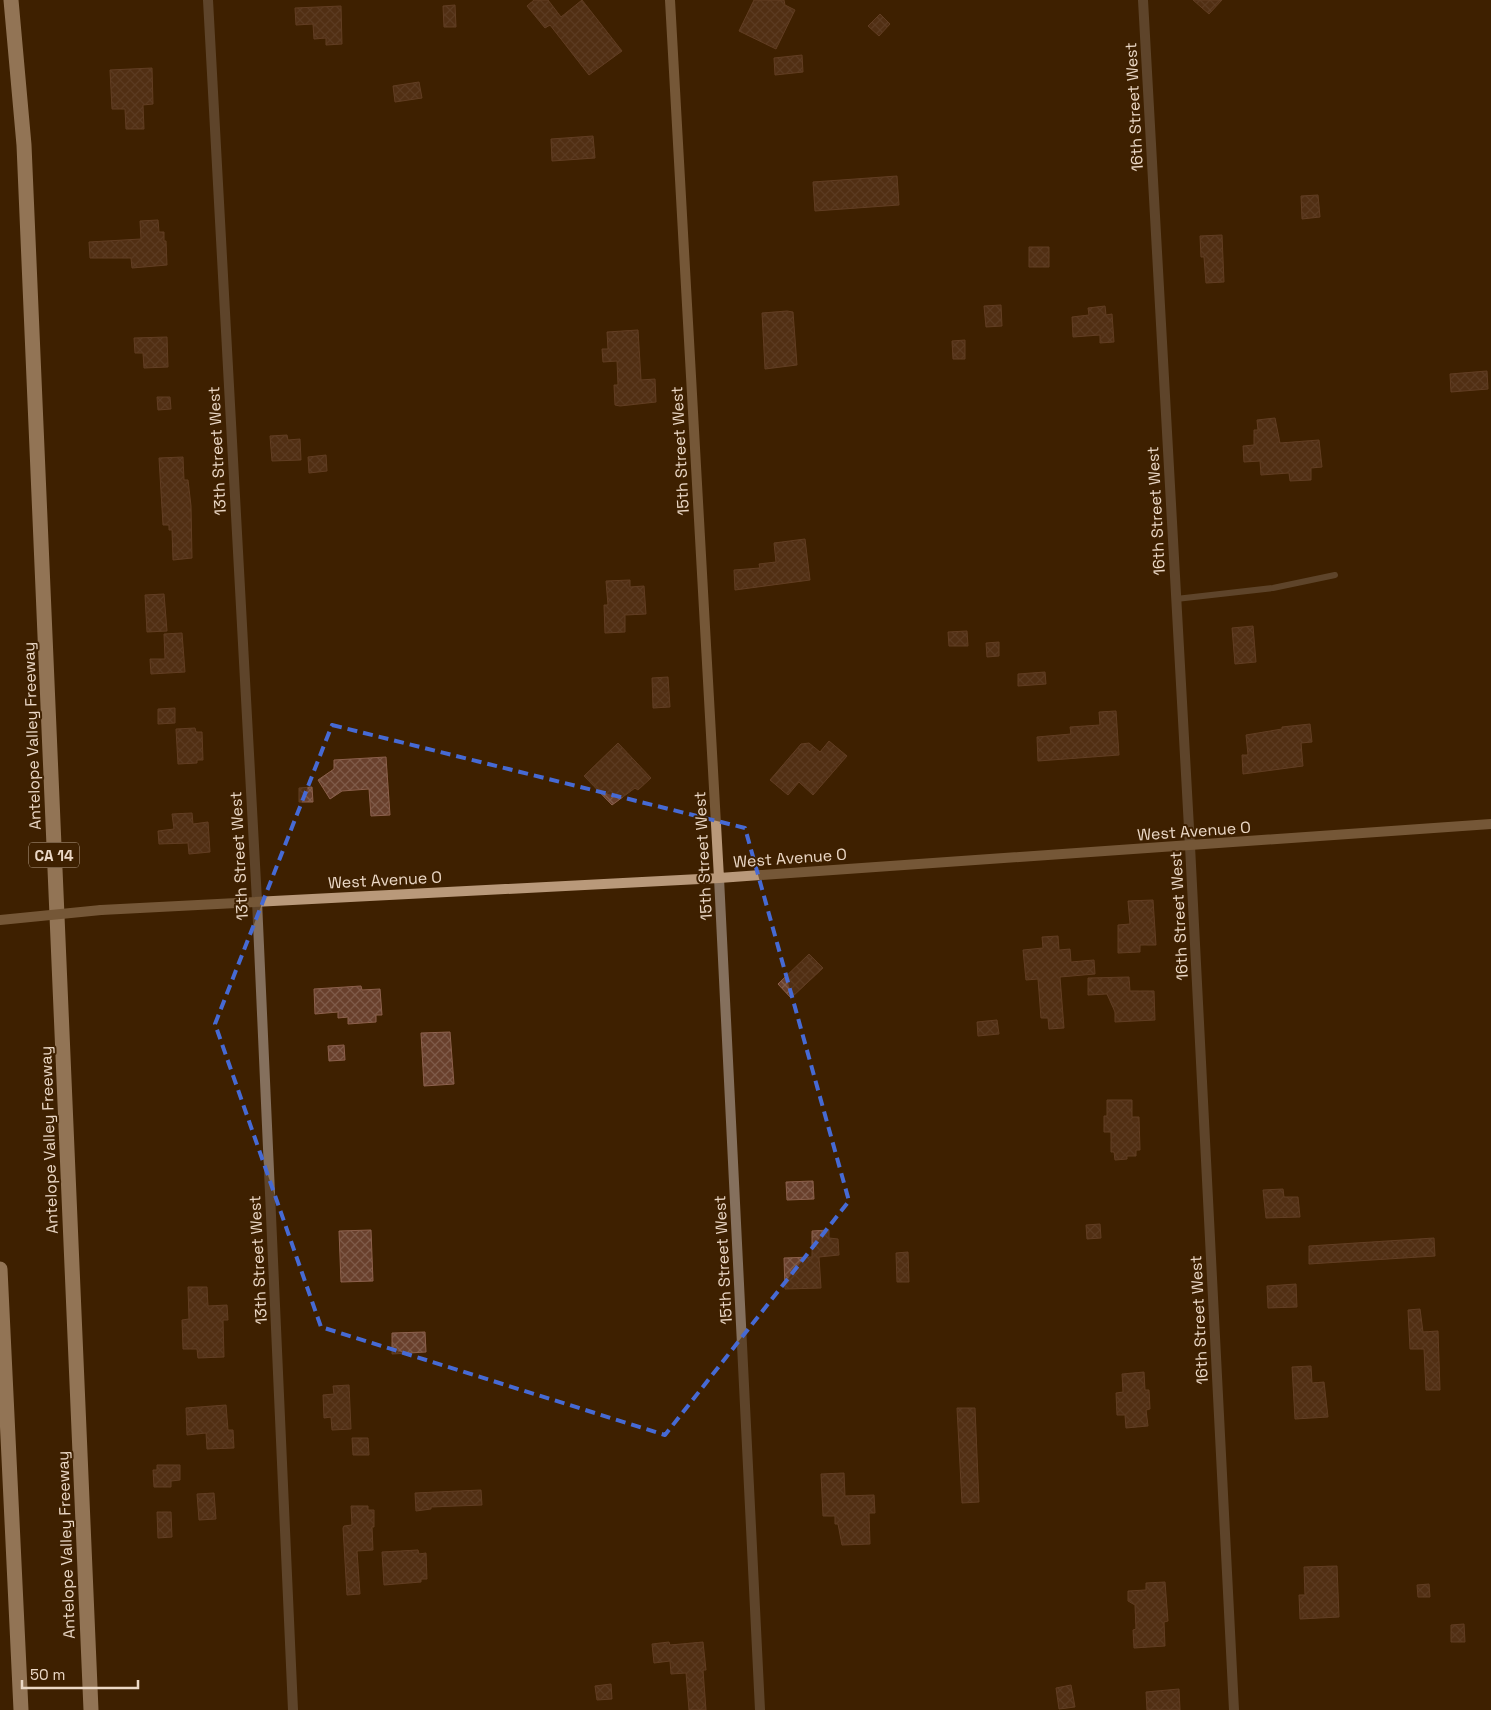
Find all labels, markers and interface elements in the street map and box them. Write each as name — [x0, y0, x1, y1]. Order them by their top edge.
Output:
street label: 16th Street West — [1120, 42, 1148, 172]
street label: 13th Street West — [203, 386, 231, 516]
street label: 15th Street West — [666, 386, 694, 516]
street label: 16th Street West — [1142, 446, 1170, 576]
street label: Antelope Valley Freeway — [18, 642, 46, 830]
street label: 13th Street West — [225, 791, 253, 921]
street label: 15th Street West — [689, 791, 717, 921]
street label: West Avenue O — [1136, 817, 1252, 845]
road number: CA 14 — [29, 842, 79, 868]
street label: West Avenue O — [732, 844, 848, 872]
street label: 16th Street West — [1165, 851, 1193, 981]
street label: West Avenue O — [327, 867, 443, 893]
street label: Antelope Valley Freeway — [35, 1046, 63, 1234]
street label: 13th Street West — [244, 1195, 272, 1325]
street label: 15th Street West — [709, 1195, 737, 1325]
street label: 16th Street West — [1185, 1255, 1213, 1385]
street label: Antelope Valley Freeway — [52, 1451, 80, 1639]
scale bar — [22, 1658, 139, 1690]
text: 50 m — [30, 1665, 65, 1684]

